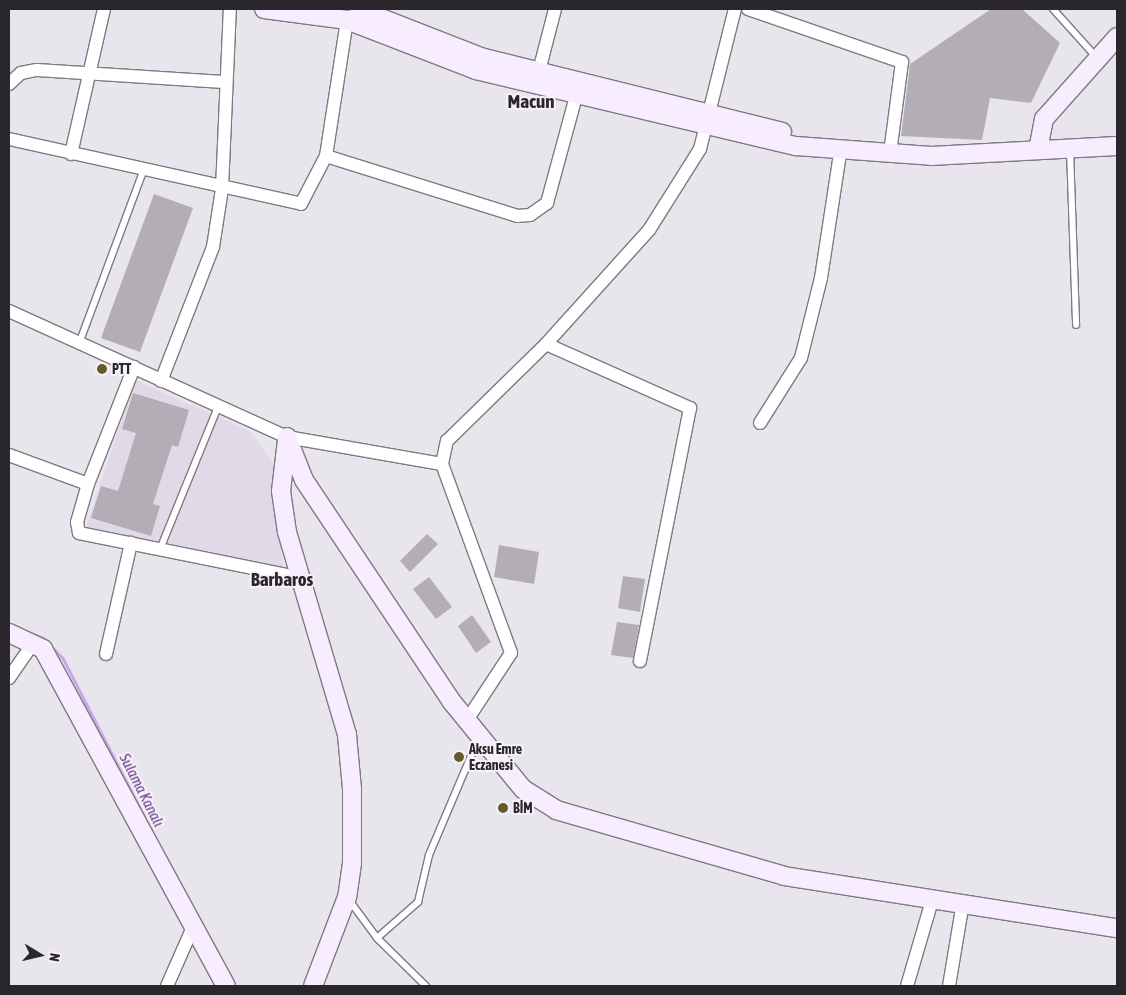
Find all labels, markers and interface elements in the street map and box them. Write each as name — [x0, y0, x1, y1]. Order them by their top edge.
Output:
district label: Macun — [508, 91, 554, 113]
place label: PTT — [112, 361, 131, 377]
marker: PTT — [96, 363, 108, 375]
district label: Barbaros — [251, 569, 313, 591]
place label: Aksu Emre Eczanesi — [469, 741, 522, 774]
water label: Sulama Kanalı — [116, 750, 168, 830]
marker: Aksu Emre Eczanesi — [453, 751, 465, 763]
place label: BİM — [513, 800, 533, 816]
marker: BİM — [497, 802, 509, 814]
north arrow — [15, 930, 65, 980]
text: N — [46, 952, 63, 963]

